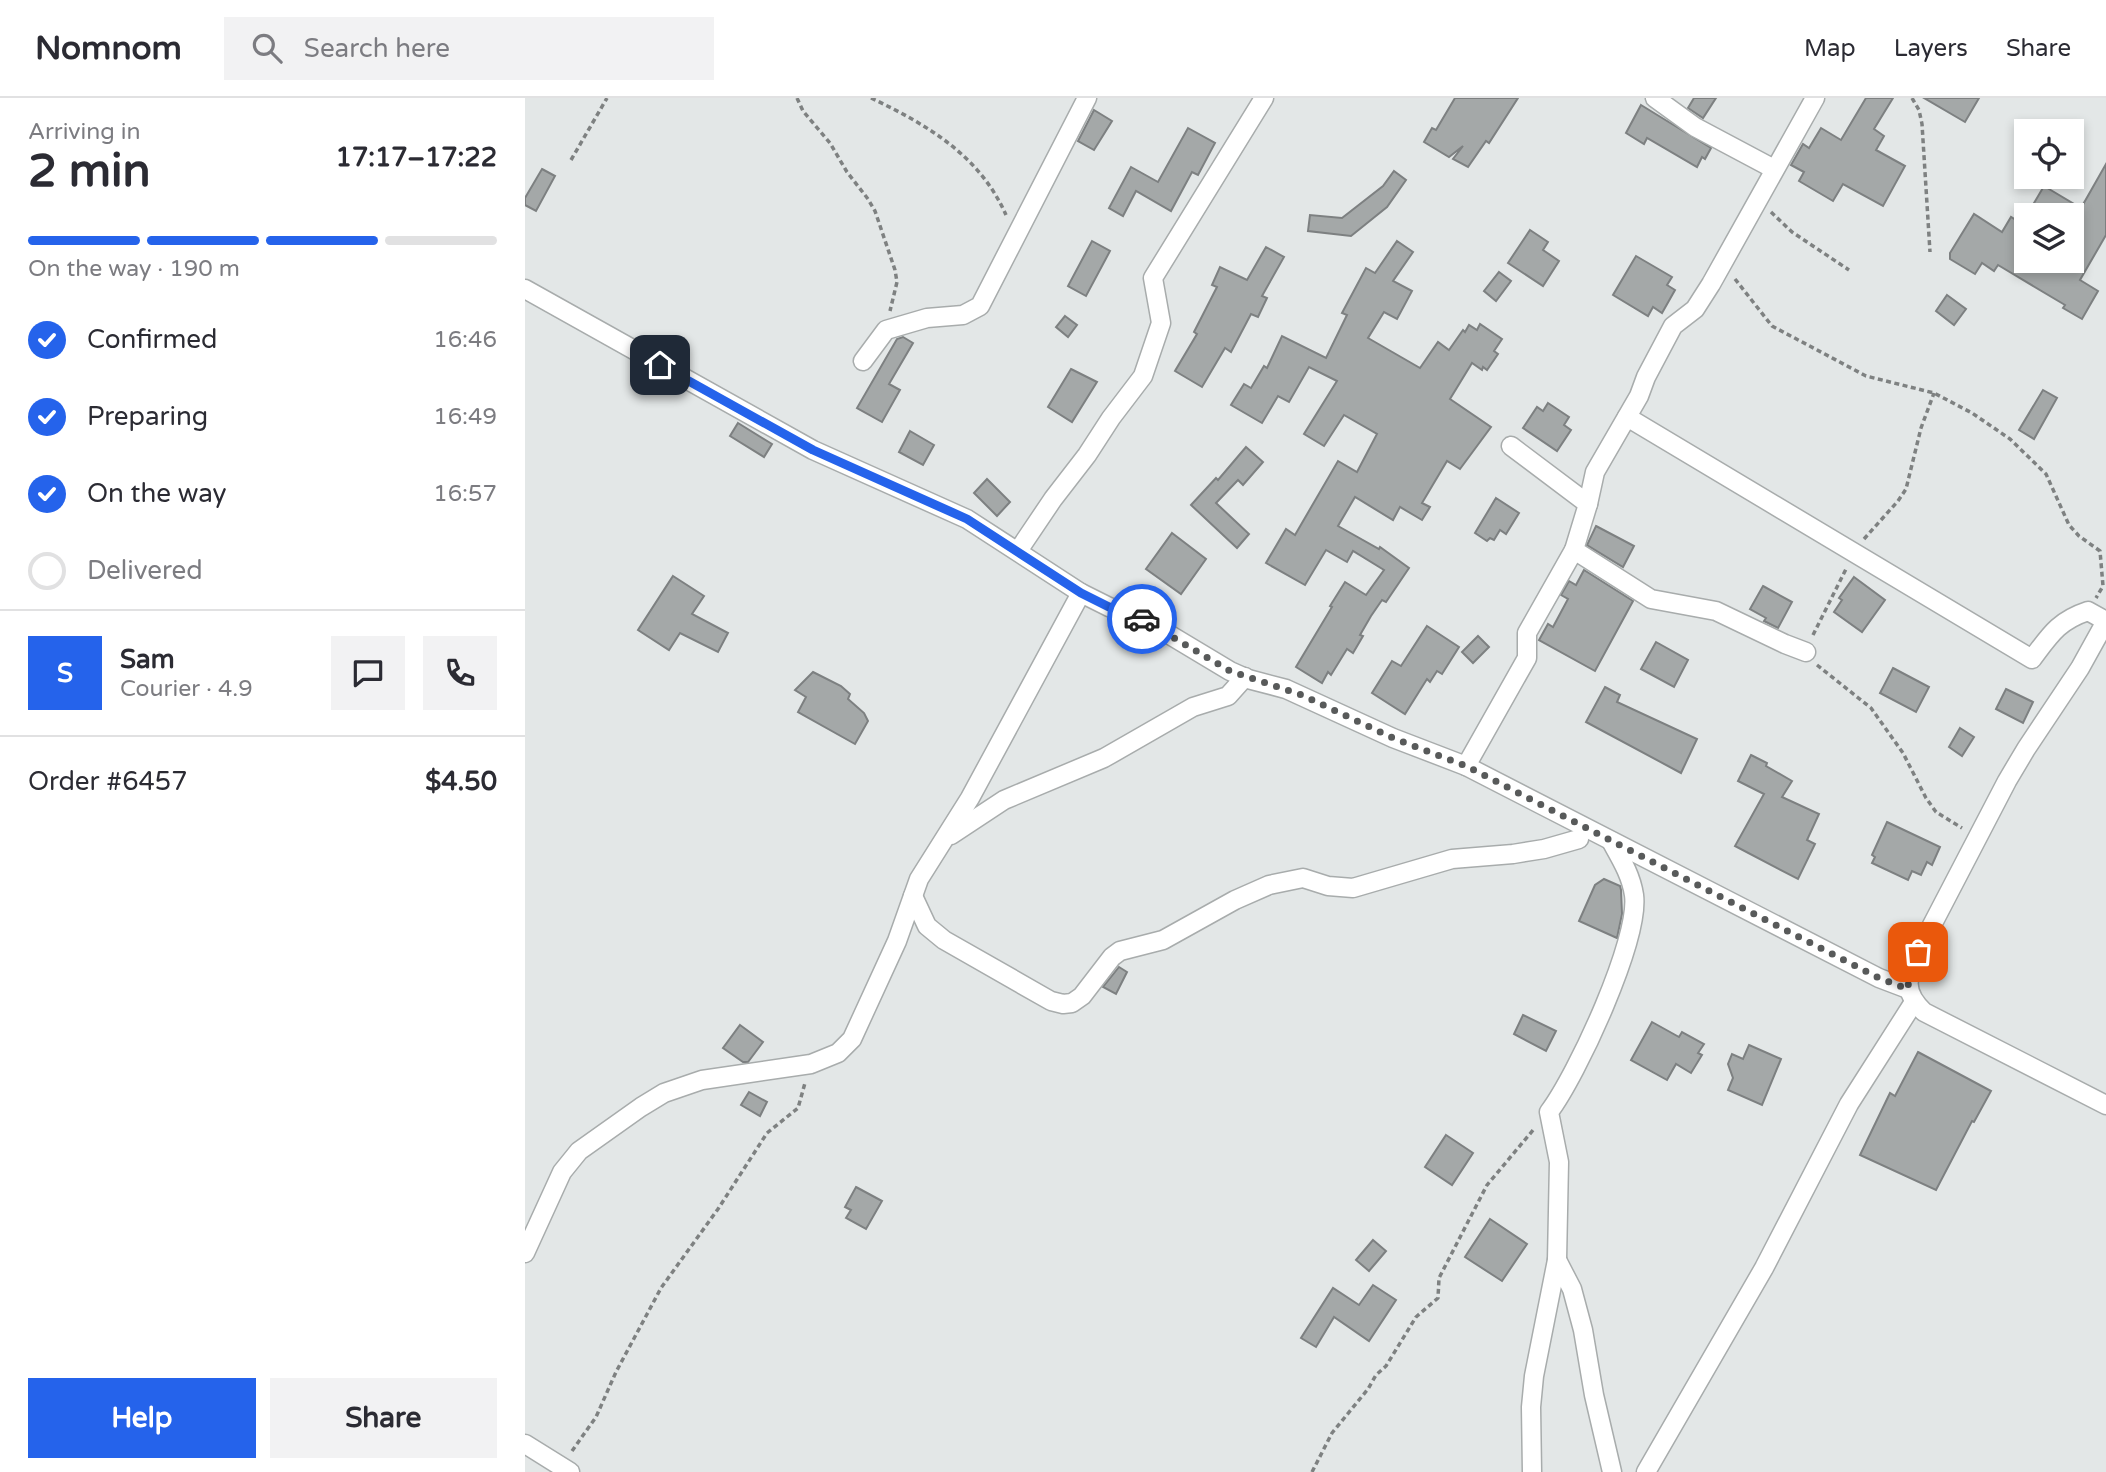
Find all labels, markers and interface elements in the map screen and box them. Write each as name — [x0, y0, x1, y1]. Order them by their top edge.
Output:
search box — [224, 17, 714, 80]
text: Nomnom — [35, 29, 182, 68]
icon: search — [248, 29, 286, 67]
text: Search here — [304, 33, 450, 64]
text: Map — [1804, 34, 1856, 63]
text: Layers — [1894, 34, 1968, 63]
text: Share — [2006, 34, 2071, 63]
text: Arriving in — [28, 118, 141, 146]
map controls — [2014, 119, 2084, 273]
button: locate — [2014, 119, 2084, 189]
text: 17:17–17:22 — [336, 142, 497, 173]
text: 2 min — [28, 144, 151, 199]
button: layers — [2014, 203, 2084, 273]
text: On the way · 190 m — [28, 255, 240, 283]
icon: check — [28, 321, 66, 359]
text: Confirmed — [87, 324, 217, 355]
text: 16:46 — [433, 326, 497, 354]
pin — [630, 335, 690, 395]
icon: home — [641, 346, 679, 384]
icon: check — [28, 398, 66, 436]
text: Preparing — [87, 401, 208, 432]
text: 16:49 — [433, 403, 497, 431]
icon: check — [28, 475, 66, 513]
text: On the way — [87, 478, 227, 509]
text: 16:57 — [433, 480, 497, 508]
text: Delivered — [87, 555, 203, 586]
courier — [1107, 584, 1177, 654]
icon: car — [1123, 600, 1161, 638]
button: chat — [331, 636, 405, 710]
button: phone — [423, 636, 497, 710]
text: Sam — [120, 644, 175, 675]
text: S — [57, 658, 73, 689]
text: Courier · 4.9 — [120, 675, 253, 703]
text: Order #6457 — [28, 766, 188, 797]
text: $4.50 — [425, 766, 497, 797]
pin — [1888, 922, 1948, 982]
icon: bag — [1899, 933, 1937, 971]
button: Help — [28, 1378, 256, 1458]
button: Share — [270, 1378, 497, 1458]

